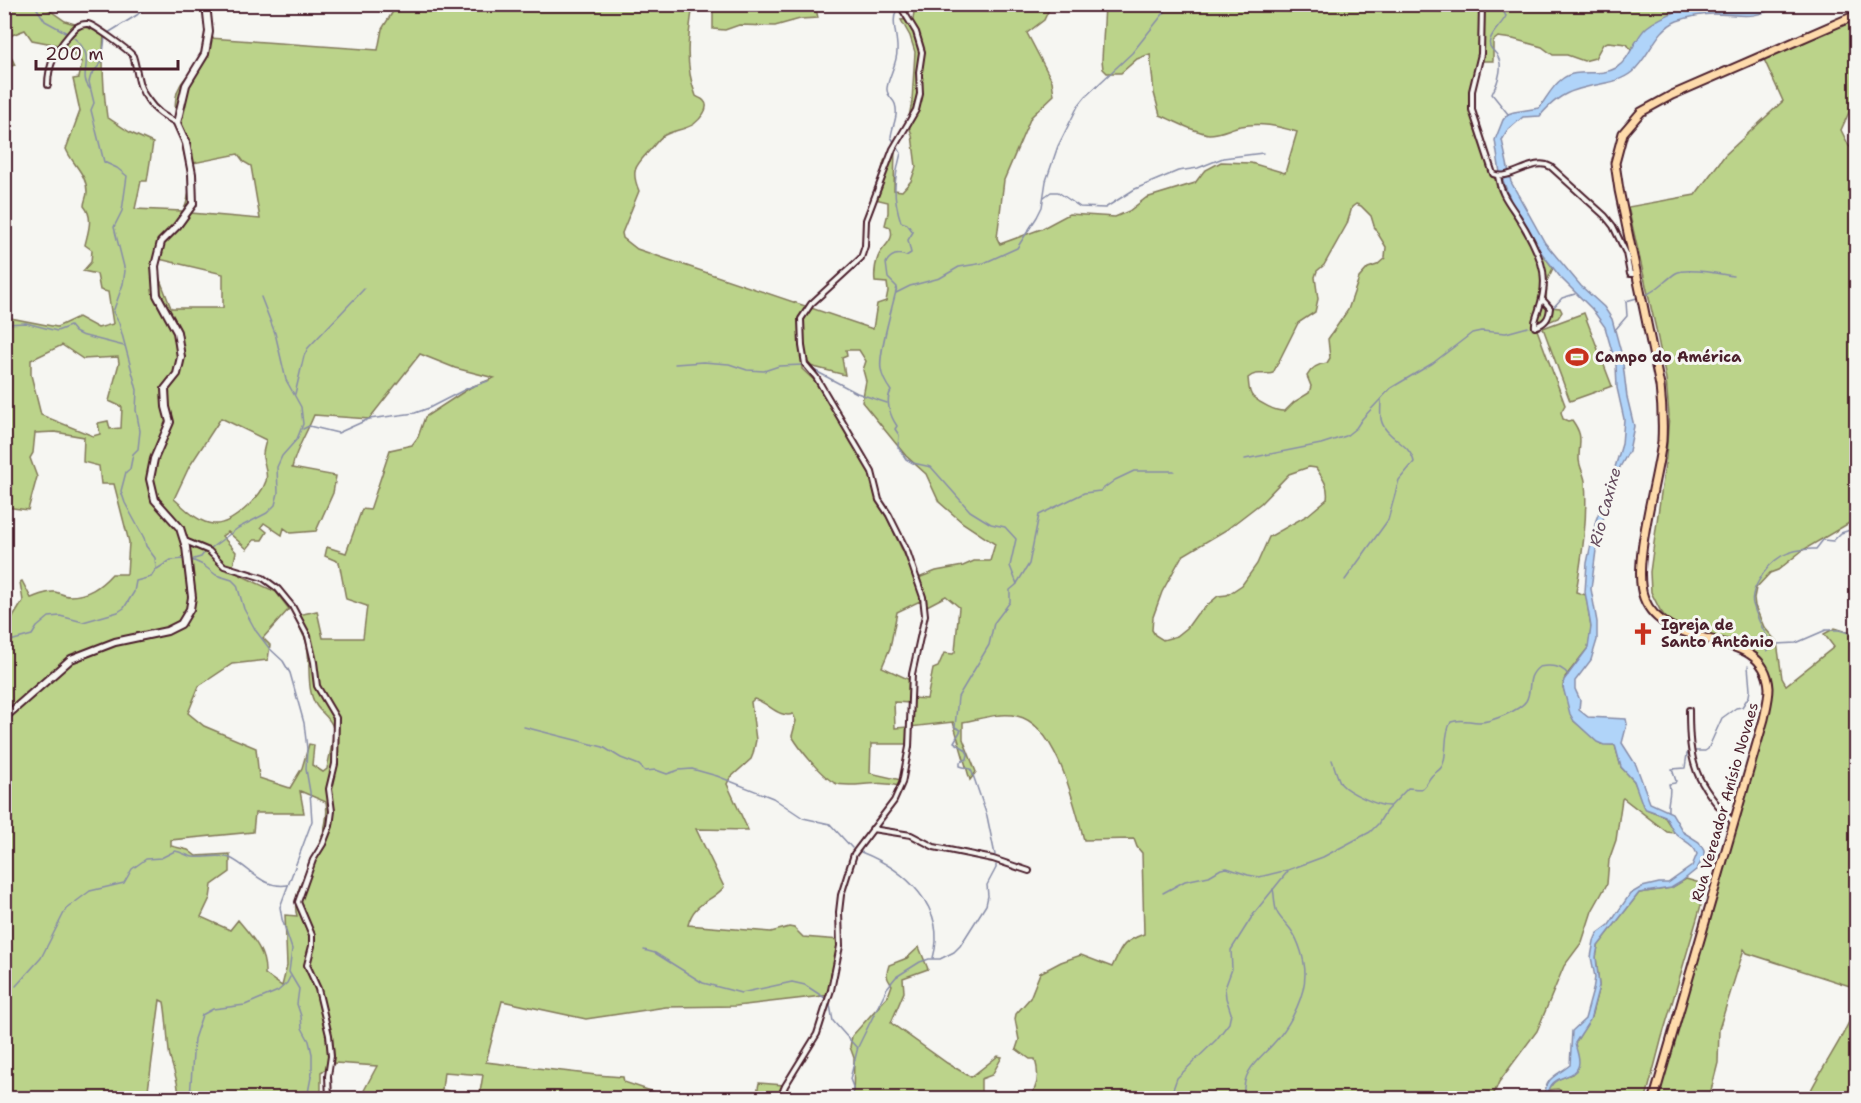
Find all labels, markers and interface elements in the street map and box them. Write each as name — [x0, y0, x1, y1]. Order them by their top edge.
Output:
scale bar — [36, 33, 178, 71]
text: 200 m — [45, 42, 104, 66]
sports icon: Campo do América — [1564, 344, 1590, 370]
place label: Campo do América — [1595, 347, 1742, 367]
water label: Rio Caxixe — [1584, 465, 1626, 549]
place label: Igreja de Santo Antônio — [1661, 615, 1774, 652]
church icon: Igreja de Santo Antônio — [1630, 621, 1656, 647]
street label: Rua Vereador Anísio Novaes — [1687, 700, 1763, 904]

